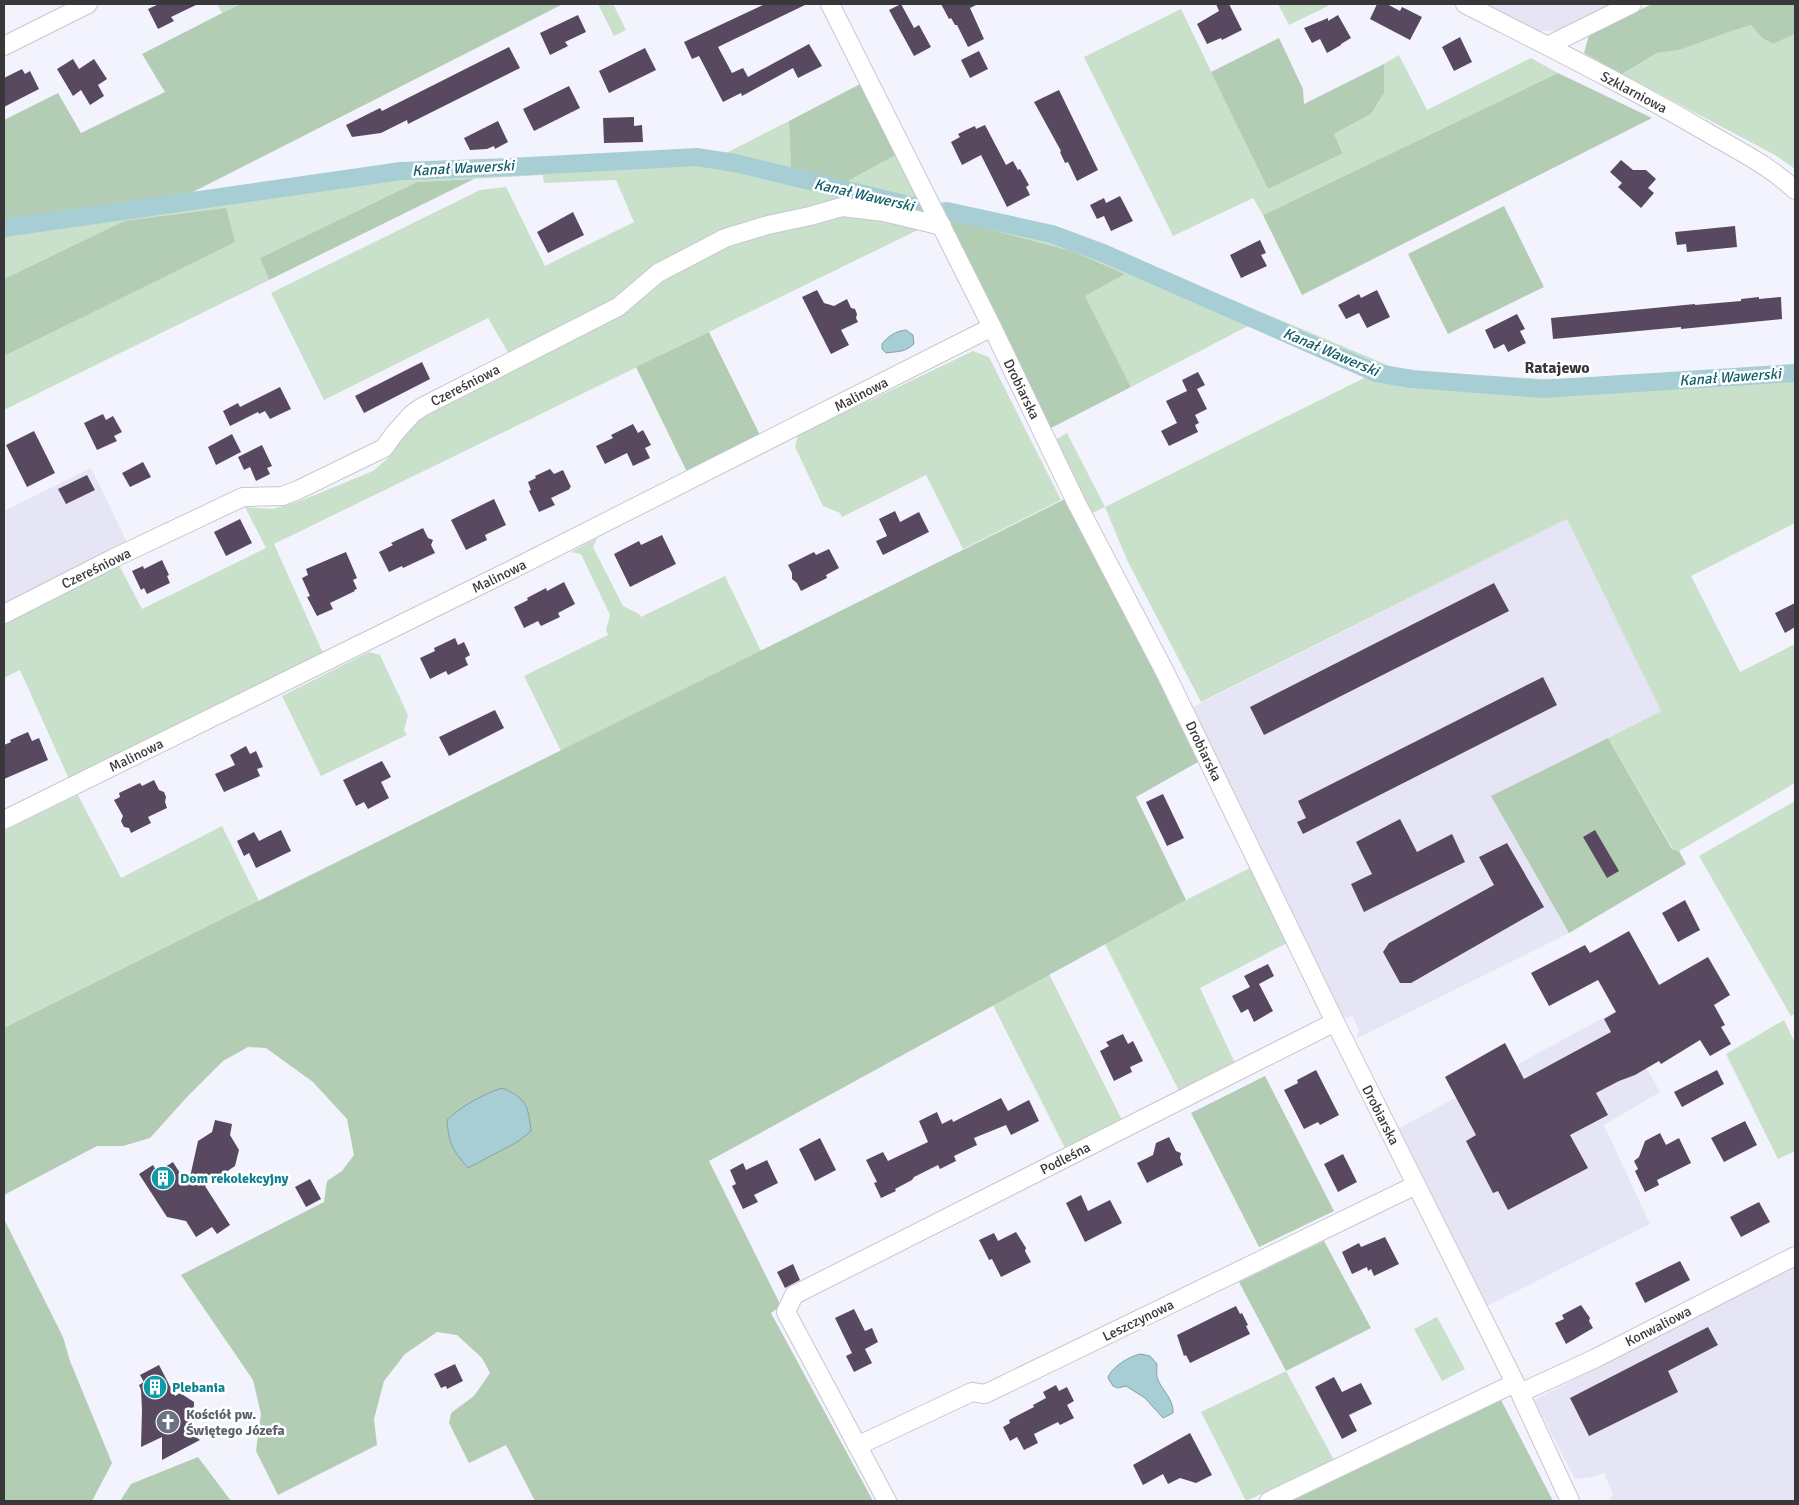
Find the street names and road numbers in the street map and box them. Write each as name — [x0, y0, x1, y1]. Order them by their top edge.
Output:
street label: Szklarniowa — [1598, 68, 1670, 117]
street label: Drobiarska — [1000, 356, 1043, 422]
street label: Czereśniowa — [428, 361, 503, 410]
street label: Malinowa — [831, 374, 891, 415]
street label: Czereśniowa — [59, 544, 134, 593]
street label: Malinowa — [469, 556, 529, 597]
street label: Drobiarska — [1182, 718, 1225, 784]
street label: Malinowa — [106, 735, 166, 776]
street label: Drobiarska — [1358, 1082, 1403, 1148]
street label: Podleśna — [1037, 1139, 1093, 1178]
street label: Leszczynowa — [1100, 1296, 1177, 1345]
street label: Konwaliowa — [1622, 1303, 1694, 1350]

